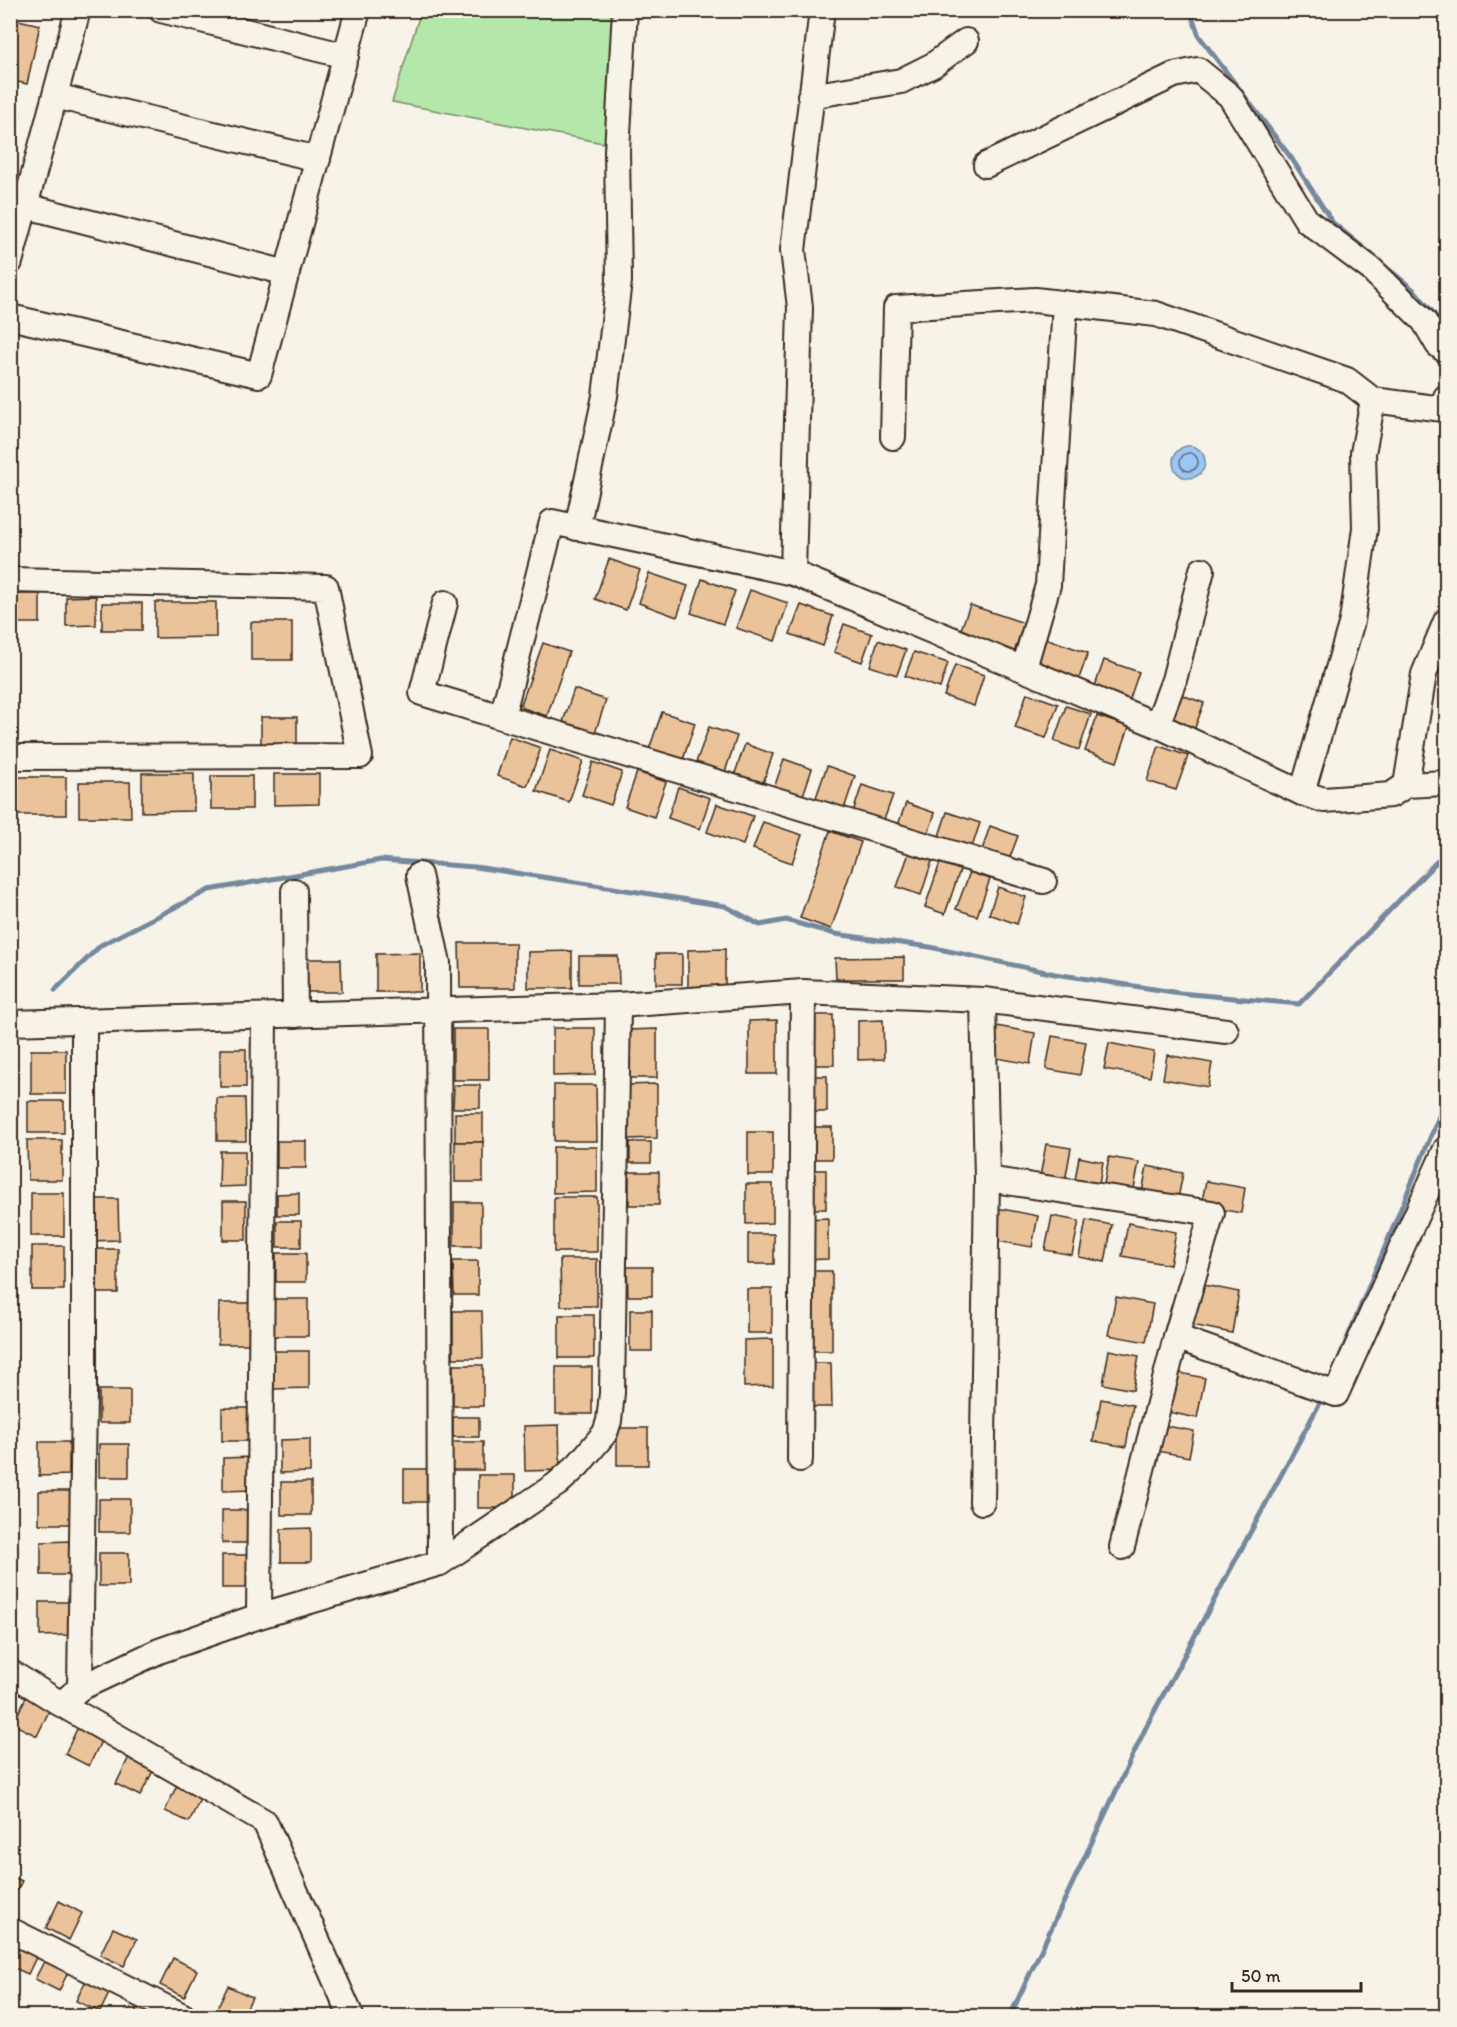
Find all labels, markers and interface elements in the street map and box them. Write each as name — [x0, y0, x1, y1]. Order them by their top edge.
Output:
scale bar — [1232, 1955, 1361, 1993]
text: 50 m — [1241, 1965, 1281, 1987]

